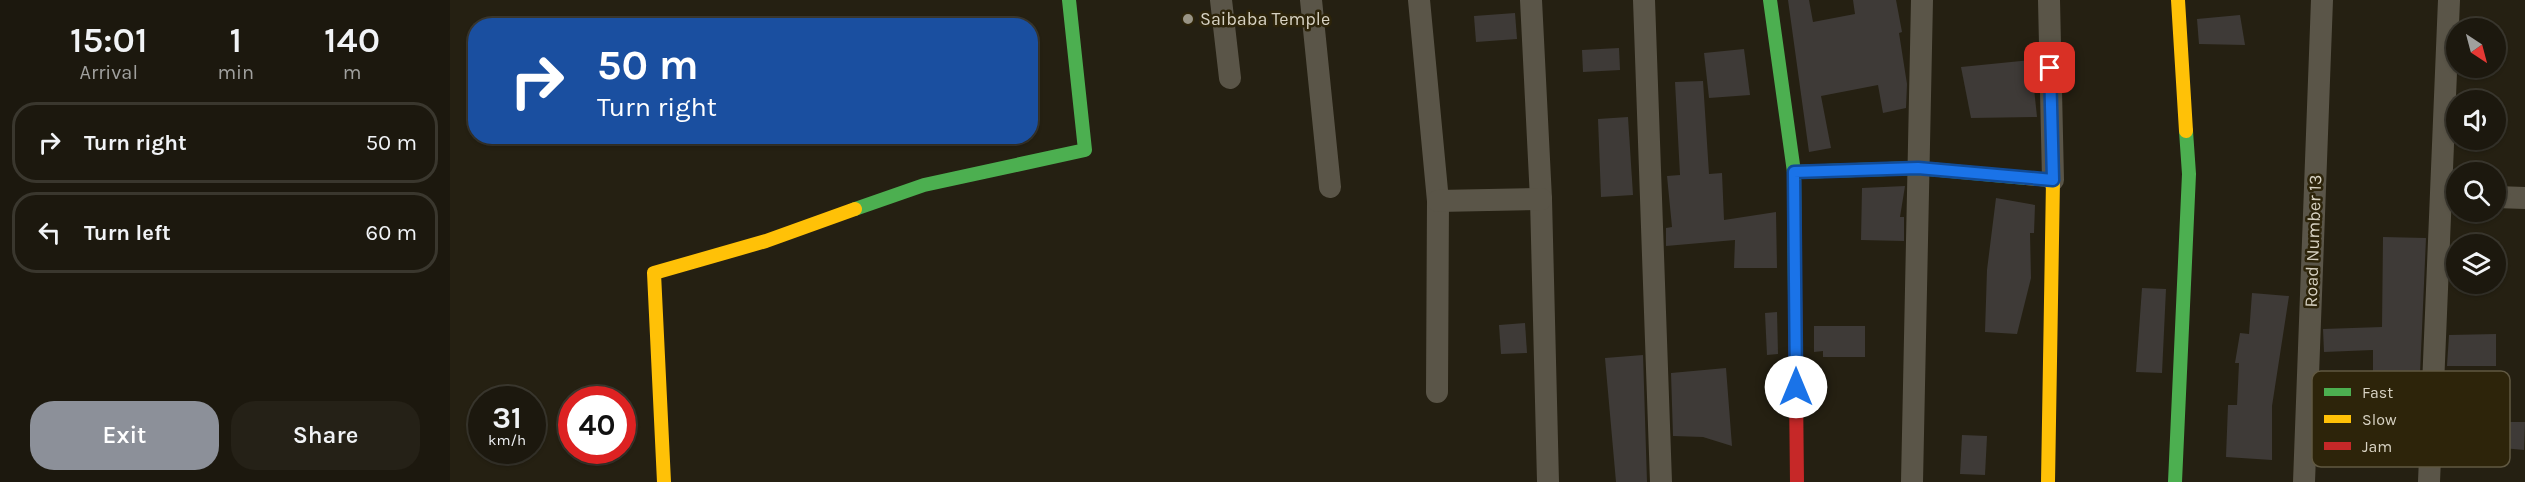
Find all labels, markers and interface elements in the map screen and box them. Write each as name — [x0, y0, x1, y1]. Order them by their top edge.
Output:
place label: Saibaba Temple — [1200, 8, 1330, 30]
marker: Saibaba Temple — [1181, 12, 1195, 26]
north arrow — [2446, 18, 2506, 78]
map controls — [2446, 18, 2506, 294]
text: 15:01 — [70, 19, 148, 61]
text: 1 — [229, 19, 242, 61]
text: 140 — [324, 19, 380, 61]
text: 50 m — [597, 40, 699, 90]
icon: right — [498, 42, 576, 120]
pin — [2024, 42, 2075, 93]
icon: arrive — [2033, 51, 2066, 84]
text: Arrival — [79, 61, 138, 84]
text: min — [217, 61, 254, 84]
text: m — [343, 61, 361, 84]
button: sound — [2446, 90, 2506, 150]
text: Turn right — [597, 91, 717, 123]
icon: right — [33, 126, 66, 159]
text: Turn right — [84, 130, 187, 156]
text: 50 m — [366, 130, 417, 156]
button: search — [2446, 162, 2506, 222]
street label: Road Number 13 — [2300, 174, 2326, 308]
icon: left — [33, 216, 66, 249]
text: Turn left — [84, 220, 171, 246]
text: 60 m — [366, 220, 417, 246]
button: layers — [2446, 234, 2506, 294]
position arrow — [1764, 355, 1828, 419]
legend — [2312, 371, 2510, 467]
text: Fast — [2362, 383, 2393, 402]
speed limit sign: 40 — [558, 386, 636, 464]
text: 31 — [492, 400, 522, 436]
button: Exit — [30, 401, 219, 470]
button: Share — [231, 401, 420, 470]
text: Slow — [2362, 410, 2397, 429]
text: km/h — [488, 431, 526, 449]
text: Jam — [2362, 437, 2392, 456]

